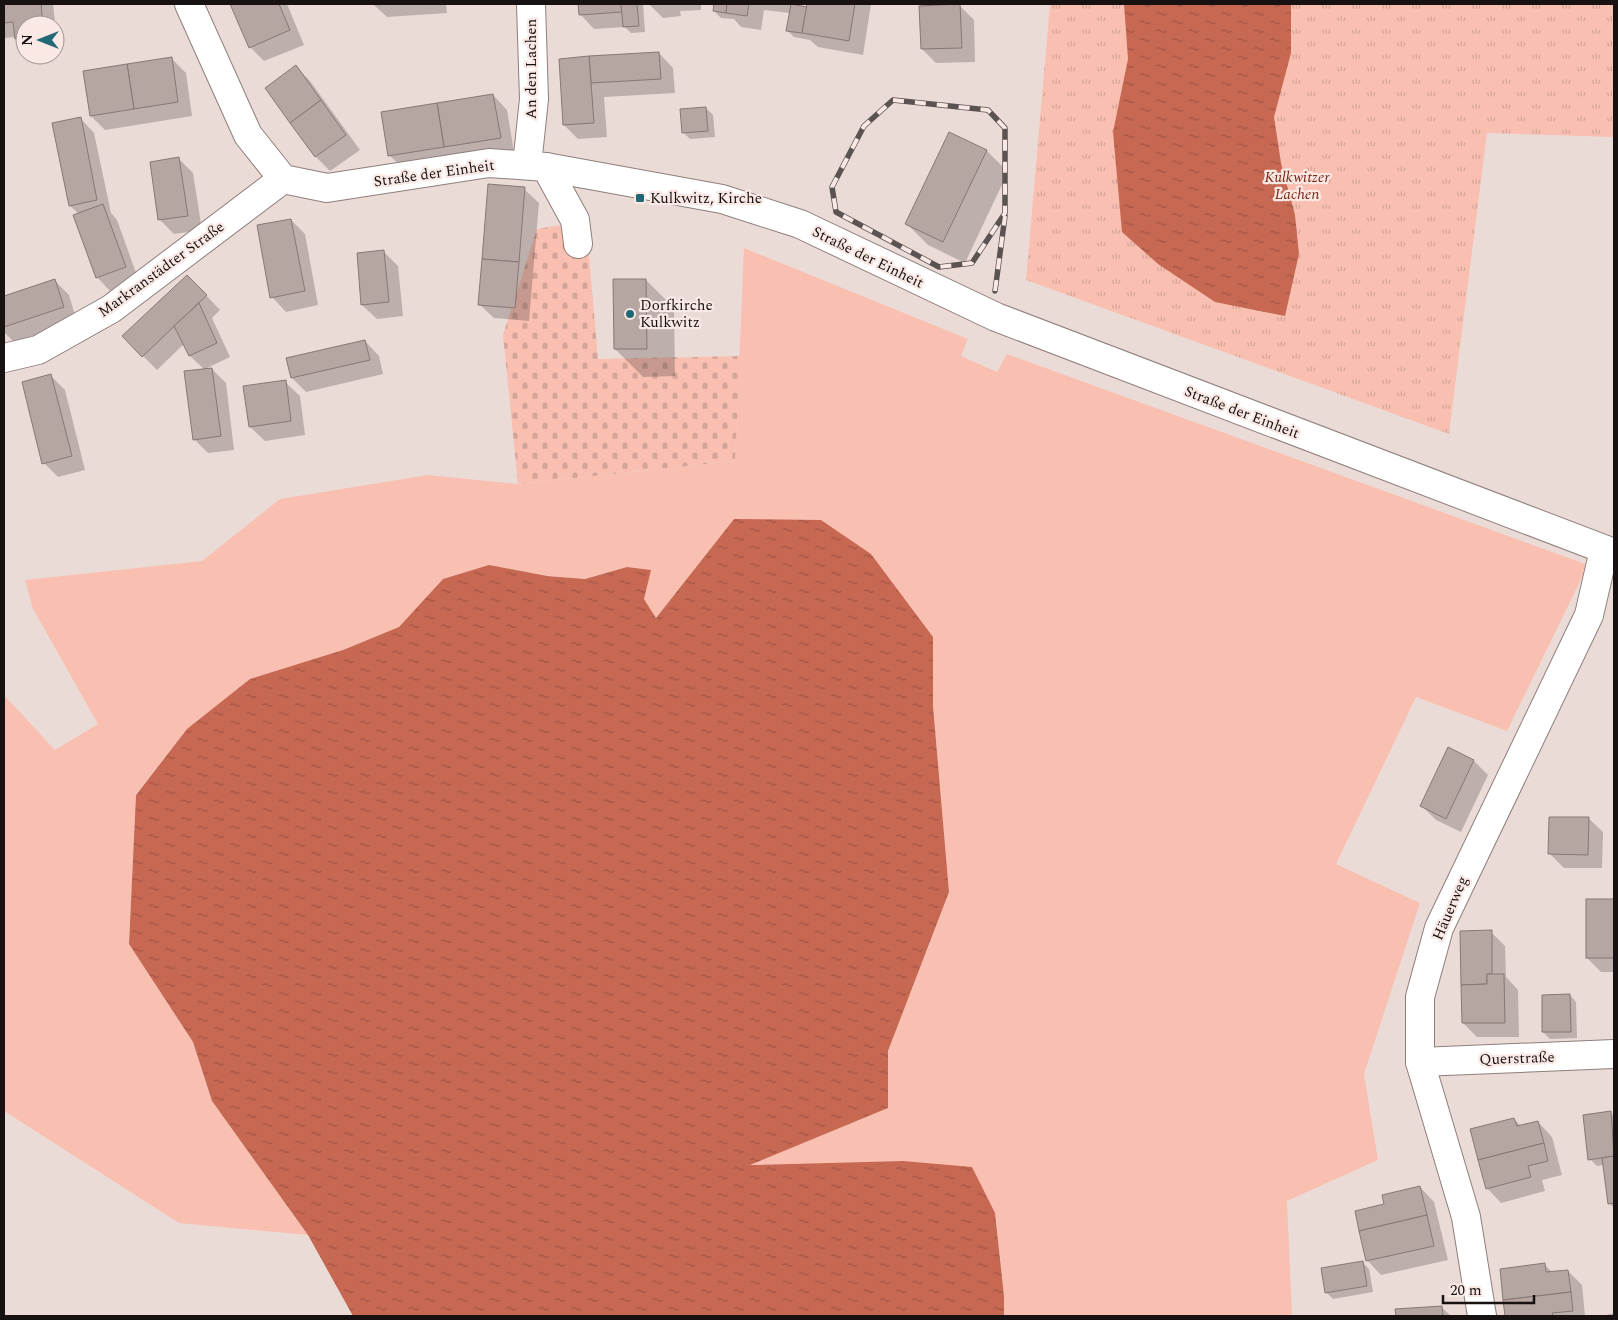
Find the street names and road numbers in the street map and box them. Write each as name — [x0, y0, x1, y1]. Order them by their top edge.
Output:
street label: An den Lachen — [520, 18, 543, 119]
street label: Straße der Einheit — [372, 154, 496, 193]
street label: Markranstädter Straße — [93, 216, 229, 323]
street label: Straße der Einheit — [808, 220, 927, 294]
street label: Straße der Einheit — [1181, 380, 1303, 445]
street label: Häuerweg — [1427, 872, 1474, 944]
street label: Querstraße — [1479, 1046, 1555, 1071]

